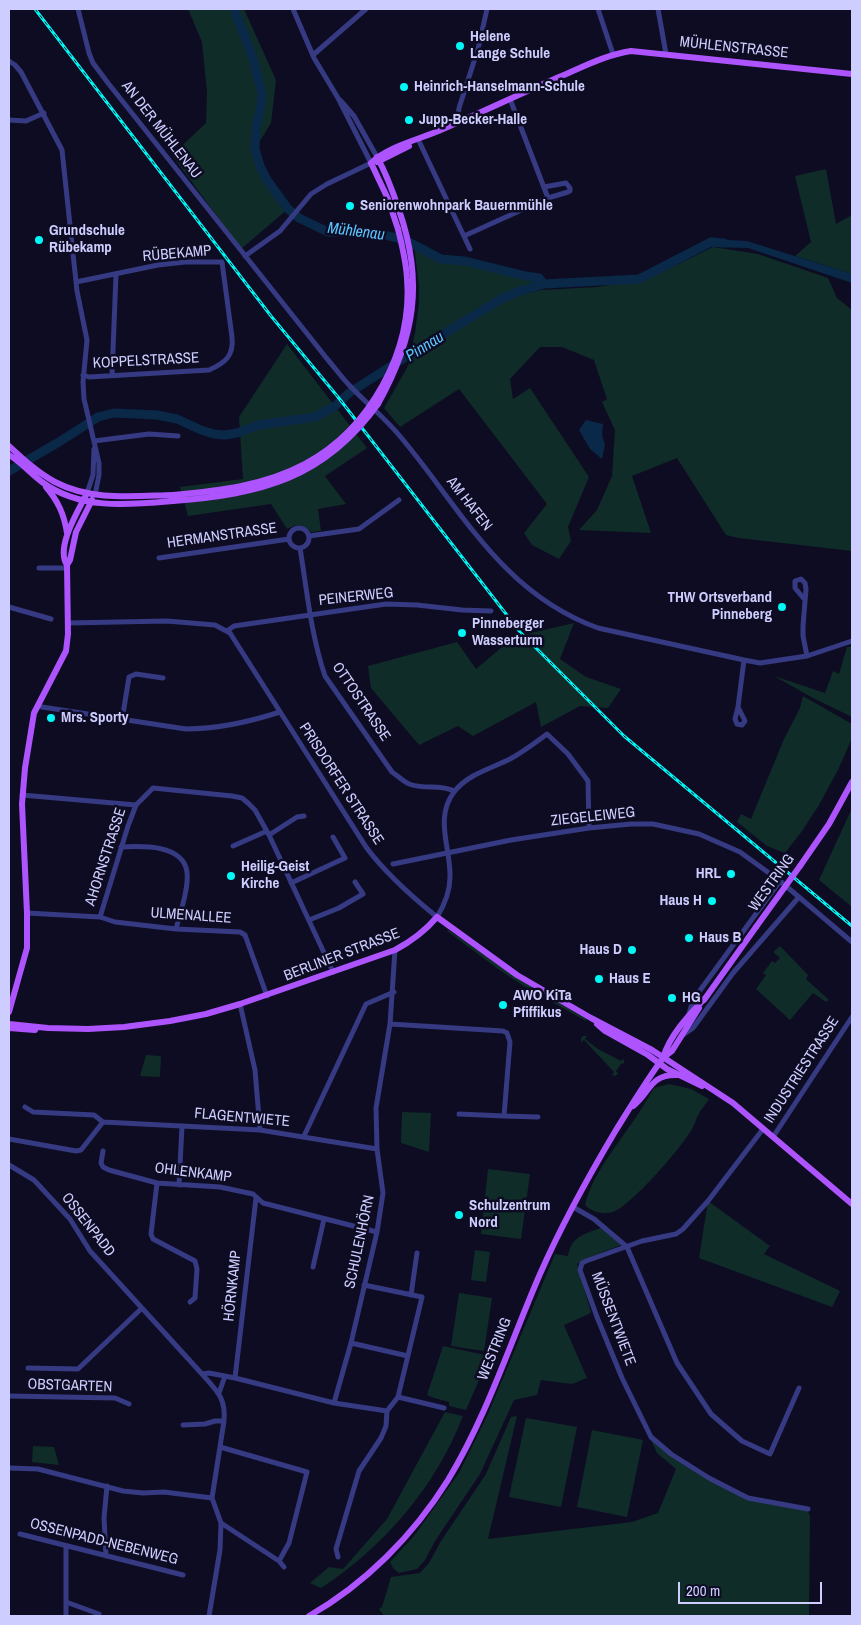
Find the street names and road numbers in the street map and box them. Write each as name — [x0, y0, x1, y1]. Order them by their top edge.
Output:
street label: MÜHLENSTRASSE — [679, 33, 789, 63]
street label: AN DER MÜHLENAU — [117, 78, 205, 182]
street label: RÜBEKAMP — [142, 242, 212, 266]
street label: KOPPELSTRASSE — [92, 349, 200, 373]
street label: AM HAFEN — [442, 473, 496, 535]
street label: HERMANSTRASSE — [166, 519, 278, 553]
street label: PEINERWEG — [318, 584, 394, 610]
street label: OTTOSTRASSE — [328, 659, 394, 745]
street label: PRISDORFER STRASSE — [295, 720, 387, 848]
street label: ZIEGELEIWEG — [550, 804, 636, 830]
street label: AHORNSTRASSE — [82, 806, 130, 908]
street label: WESTRING — [745, 851, 799, 915]
street label: ULMENALLEE — [150, 904, 232, 928]
street label: BERLINER STRASSE — [282, 925, 402, 985]
street label: INDUSTRIESTRASSE — [761, 1013, 843, 1127]
street label: FLAGENTWIETE — [194, 1105, 290, 1131]
street label: OHLENKAMP — [154, 1159, 232, 1187]
street label: OSSENPADD — [57, 1189, 119, 1261]
street label: SCHULENHÖRN — [341, 1194, 379, 1290]
street label: HÖRNKAMP — [220, 1250, 246, 1322]
street label: MÜSSENTWIETE — [587, 1270, 639, 1368]
street label: WESTRING — [474, 1315, 516, 1383]
street label: OBSTGARTEN — [27, 1376, 113, 1396]
street label: OSSENPADD-NEBENWEG — [28, 1515, 180, 1569]

